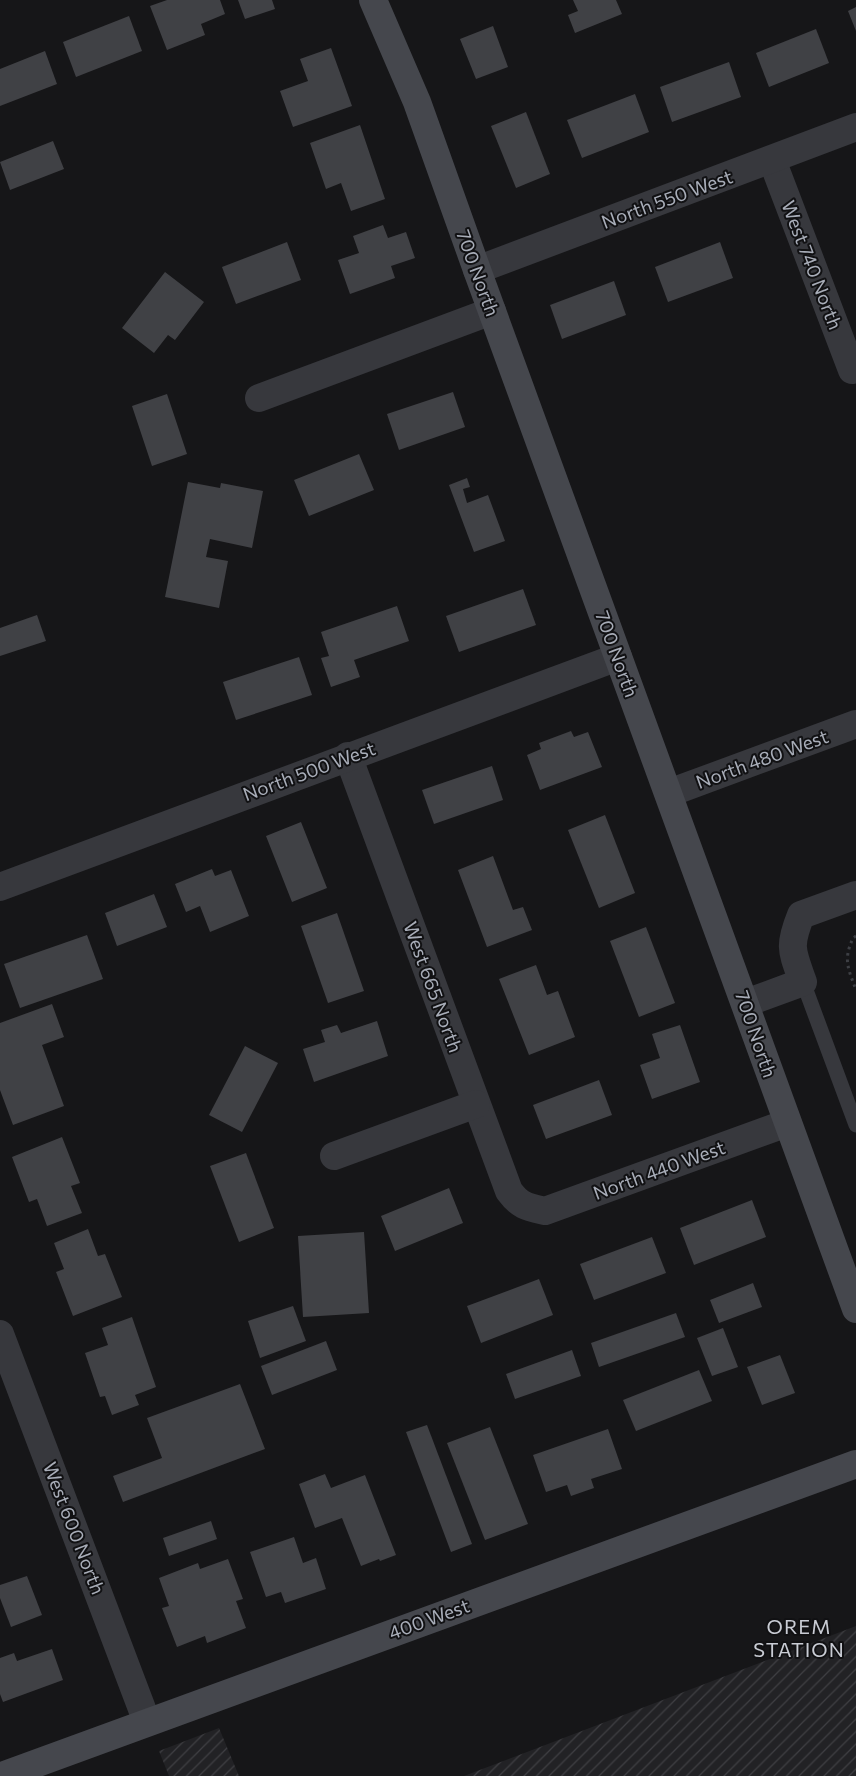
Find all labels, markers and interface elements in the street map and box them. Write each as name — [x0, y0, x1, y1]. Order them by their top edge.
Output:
street label: North 550 West — [598, 164, 736, 233]
street label: West 740 North — [777, 197, 848, 333]
street label: 700 North — [452, 226, 505, 319]
street label: 700 North — [591, 607, 644, 700]
street label: North 480 West — [693, 724, 831, 793]
street label: North 500 West — [239, 736, 378, 805]
street label: West 665 North — [399, 918, 468, 1055]
street label: 700 North — [731, 987, 782, 1080]
street label: North 440 West — [590, 1135, 728, 1204]
street label: West 600 North — [39, 1458, 110, 1597]
street label: 400 West — [385, 1593, 473, 1644]
district label: OREM STATION — [753, 1614, 845, 1661]

